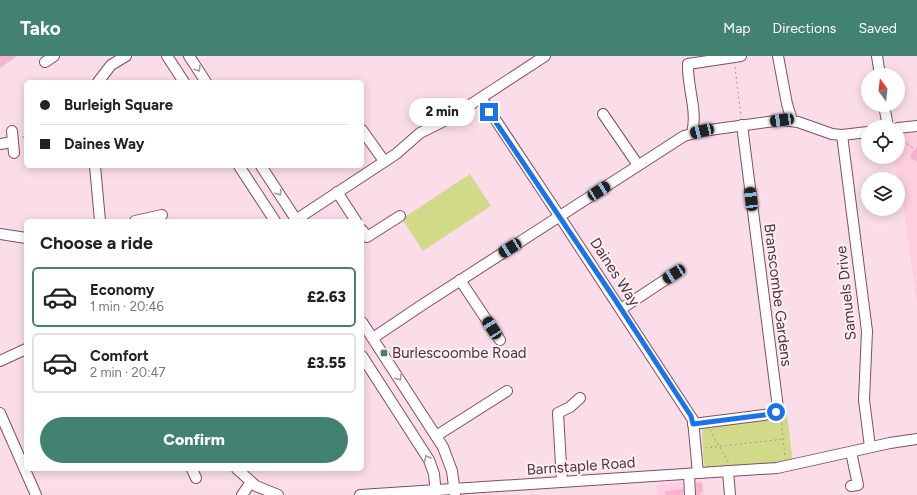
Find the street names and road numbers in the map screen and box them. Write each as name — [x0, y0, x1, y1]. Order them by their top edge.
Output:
street label: Branscombe Gardens — [760, 222, 796, 368]
street label: Daines Way — [586, 234, 644, 310]
street label: Samuels Drive — [832, 245, 860, 341]
street label: Barnstaple Road — [526, 453, 636, 479]

